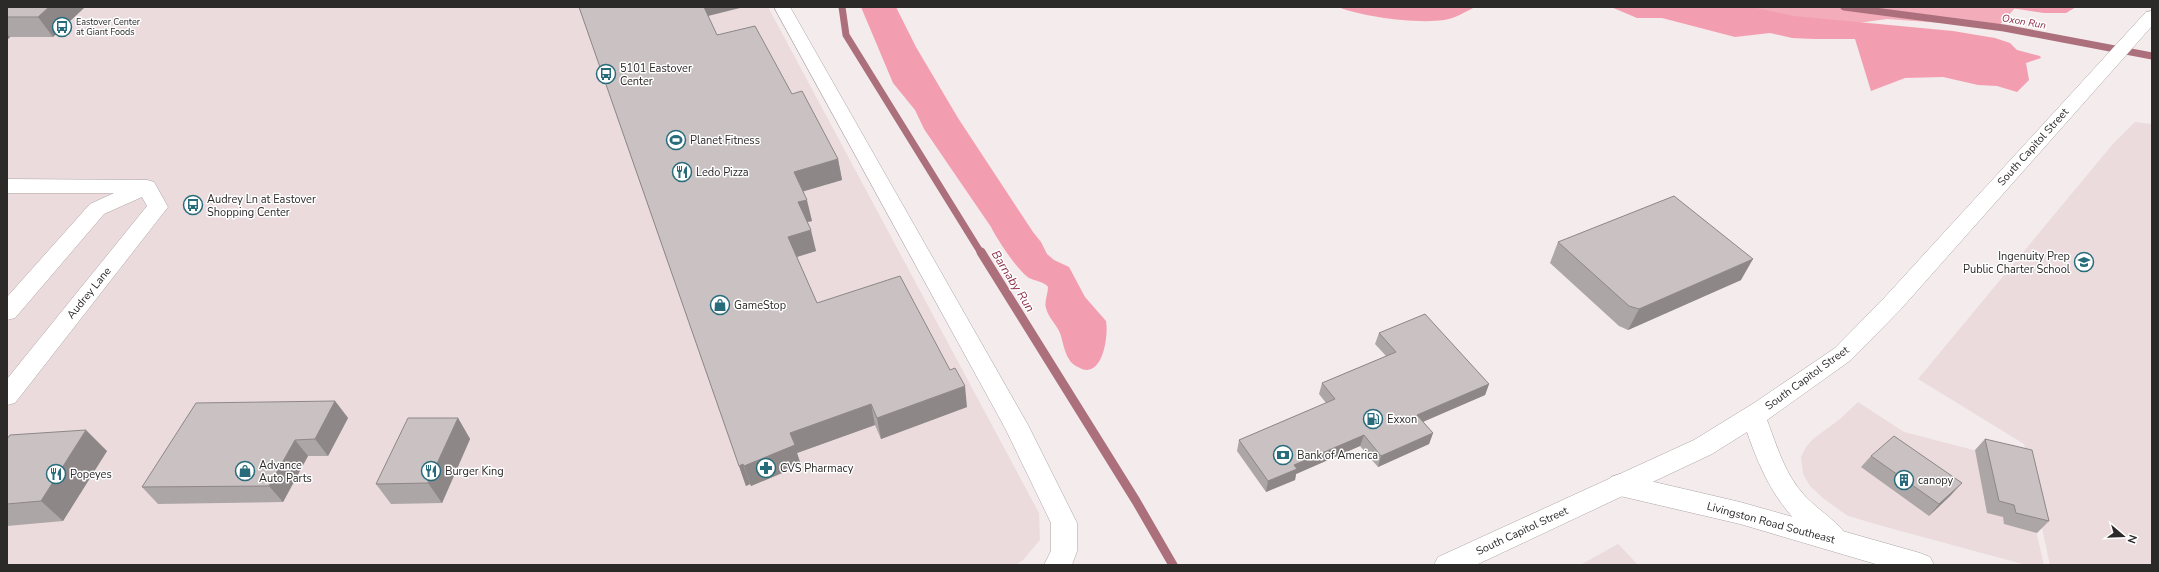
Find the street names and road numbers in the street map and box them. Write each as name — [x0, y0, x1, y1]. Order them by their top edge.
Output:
street label: South Capitol Street — [1994, 105, 2072, 189]
street label: Audrey Lane — [63, 264, 115, 322]
street label: South Capitol Street — [1762, 342, 1852, 413]
street label: Livingston Road Southeast — [1705, 499, 1837, 547]
street label: South Capitol Street — [1474, 503, 1571, 559]

